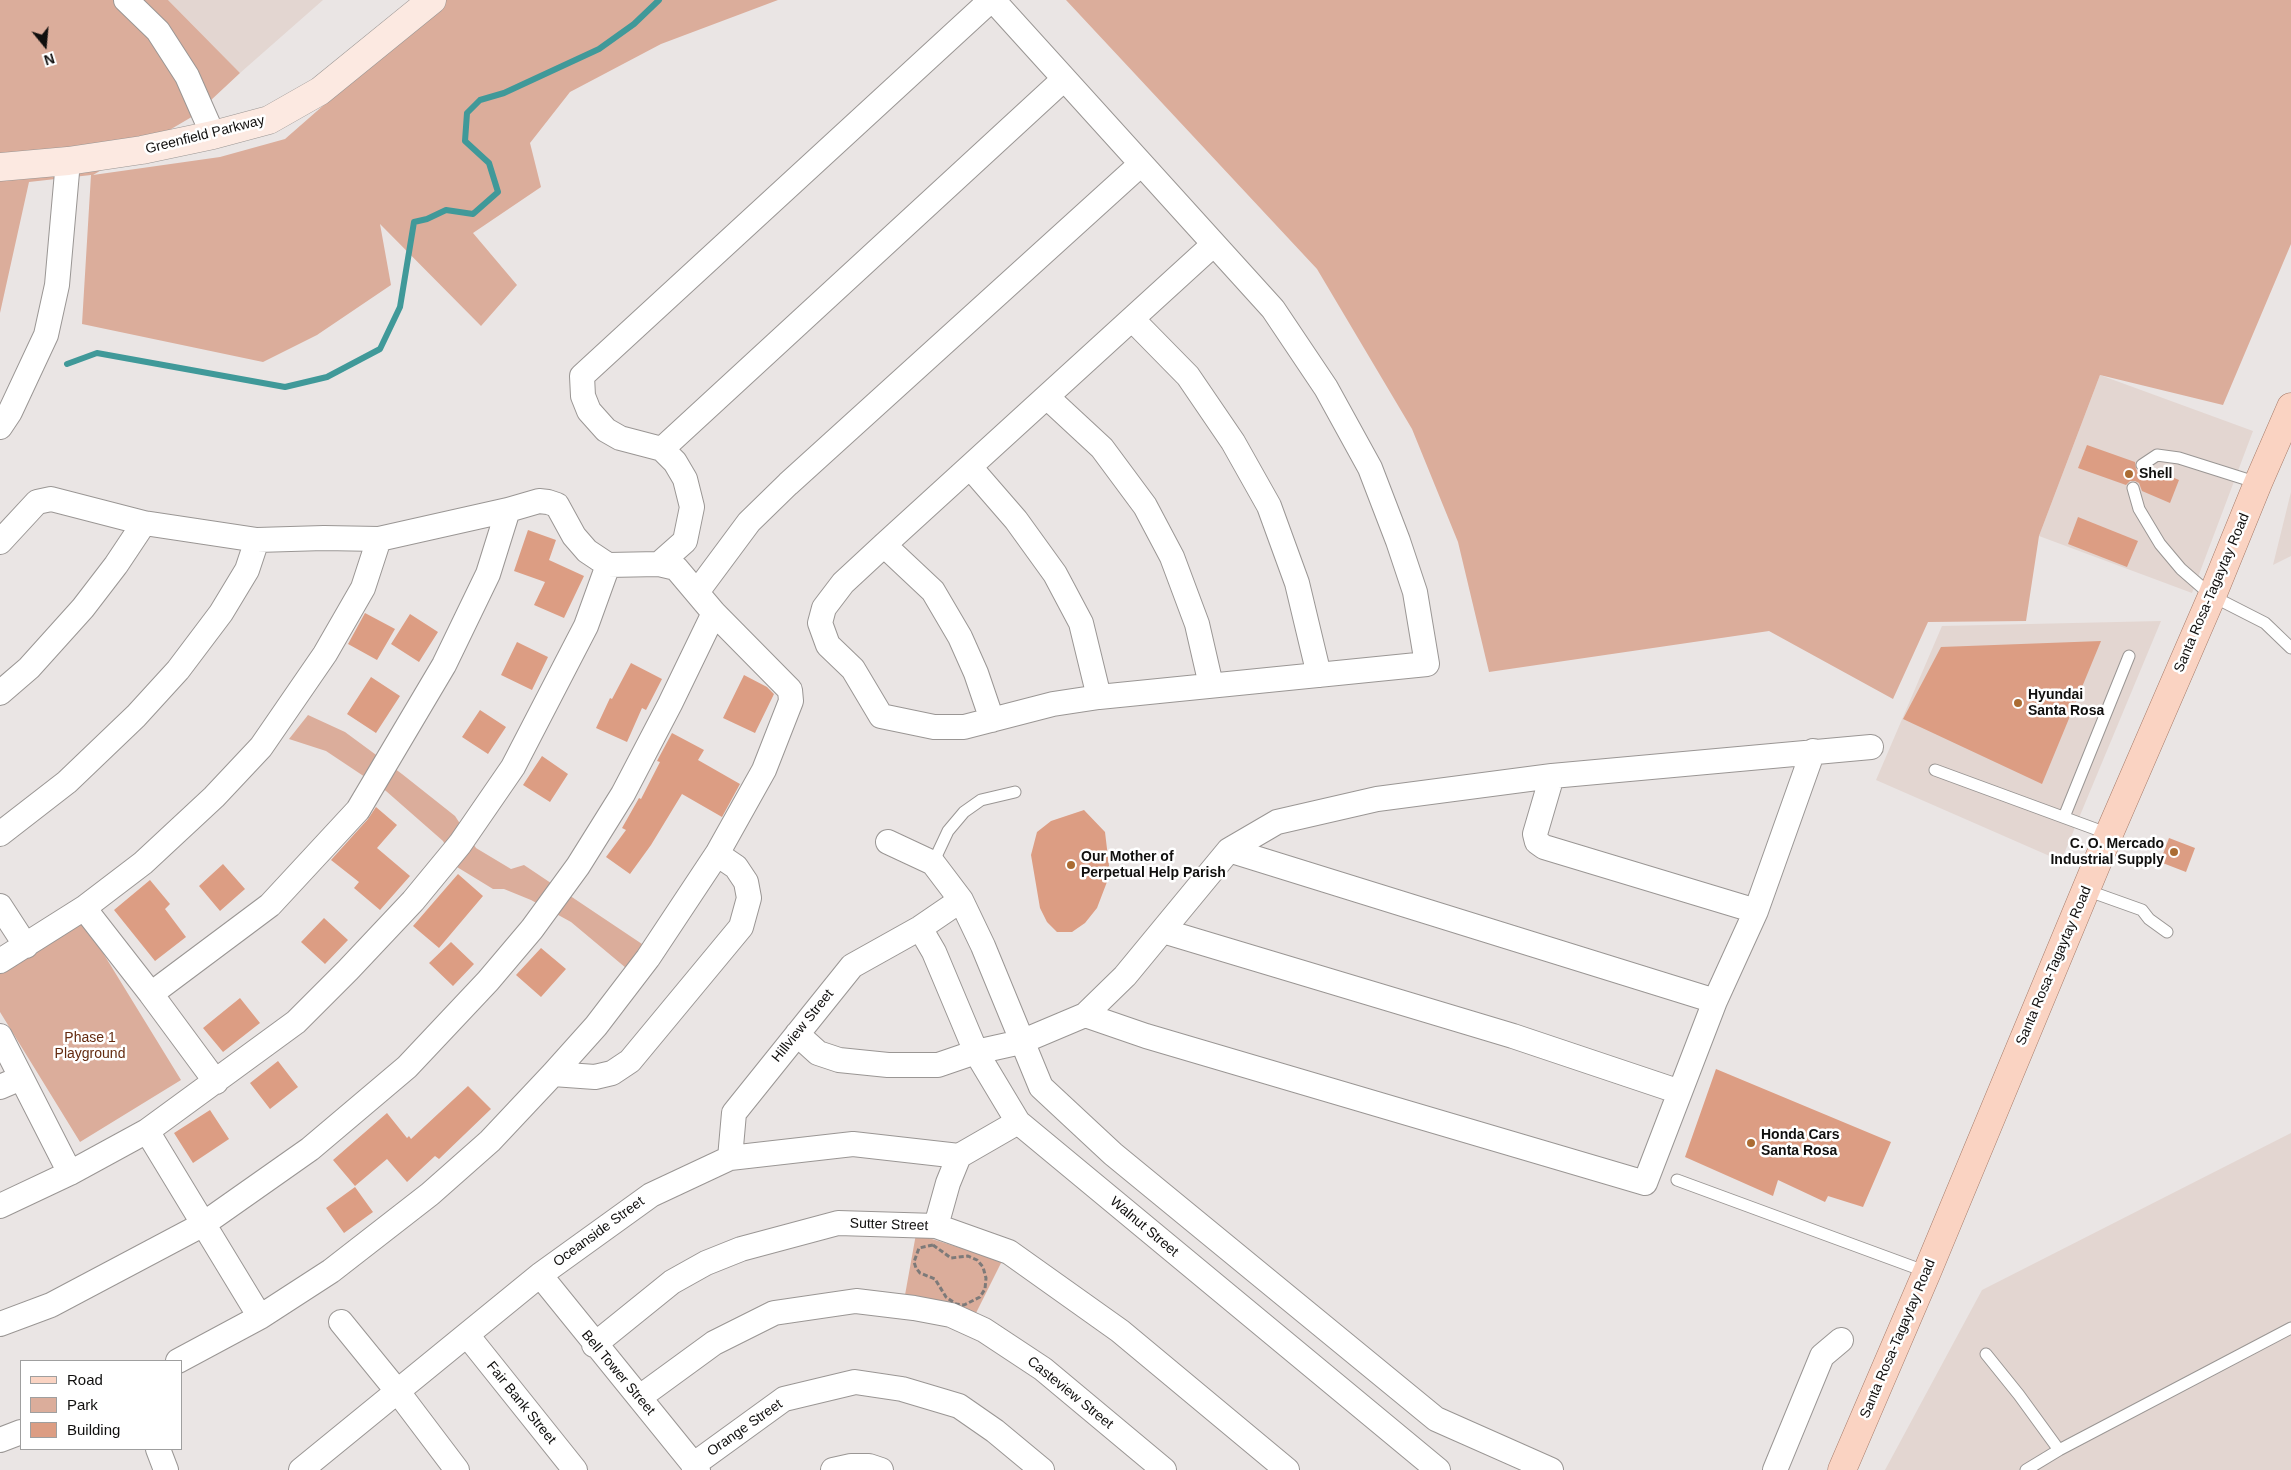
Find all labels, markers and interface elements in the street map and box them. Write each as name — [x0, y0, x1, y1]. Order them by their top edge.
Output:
north arrow — [20, 20, 70, 70]
text: N — [42, 50, 57, 68]
street label: Greenfield Parkway — [144, 112, 266, 158]
place label: Shell — [2139, 466, 2172, 482]
marker: Shell — [2123, 468, 2135, 480]
street label: Santa Rosa-Tagaytay Road — [2171, 511, 2253, 675]
place label: Hyundai Santa Rosa — [2028, 687, 2104, 720]
marker: Hyundai Santa Rosa — [2012, 697, 2024, 709]
place label: C. O. Mercado Industrial Supply — [2050, 836, 2164, 869]
marker: C. O. Mercado Industrial Supply — [2168, 846, 2180, 858]
place label: Our Mother of Perpetual Help Parish — [1081, 849, 1226, 882]
marker: Our Mother of Perpetual Help Parish — [1065, 859, 1077, 871]
street label: Santa Rosa-Tagaytay Road — [2013, 884, 2095, 1048]
street label: Hillview Street — [769, 986, 837, 1066]
park label: Phase 1 Playground — [55, 1030, 125, 1062]
place label: Honda Cars Santa Rosa — [1761, 1127, 1840, 1160]
marker: Honda Cars Santa Rosa — [1745, 1137, 1757, 1149]
street label: Oceanside Street — [550, 1193, 648, 1271]
street label: Walnut Street — [1106, 1193, 1182, 1261]
street label: Sutter Street — [849, 1215, 929, 1235]
street label: Santa Rosa-Tagaytay Road — [1857, 1257, 1939, 1421]
street label: Bell Tower Street — [578, 1327, 658, 1419]
street label: Casteview Street — [1024, 1353, 1116, 1433]
street label: Fair Bank Street — [483, 1358, 559, 1448]
legend — [20, 1360, 182, 1450]
text: Road — [67, 1371, 103, 1388]
text: Park — [67, 1396, 98, 1413]
street label: Orange Street — [704, 1396, 786, 1460]
text: Building — [67, 1421, 120, 1438]

